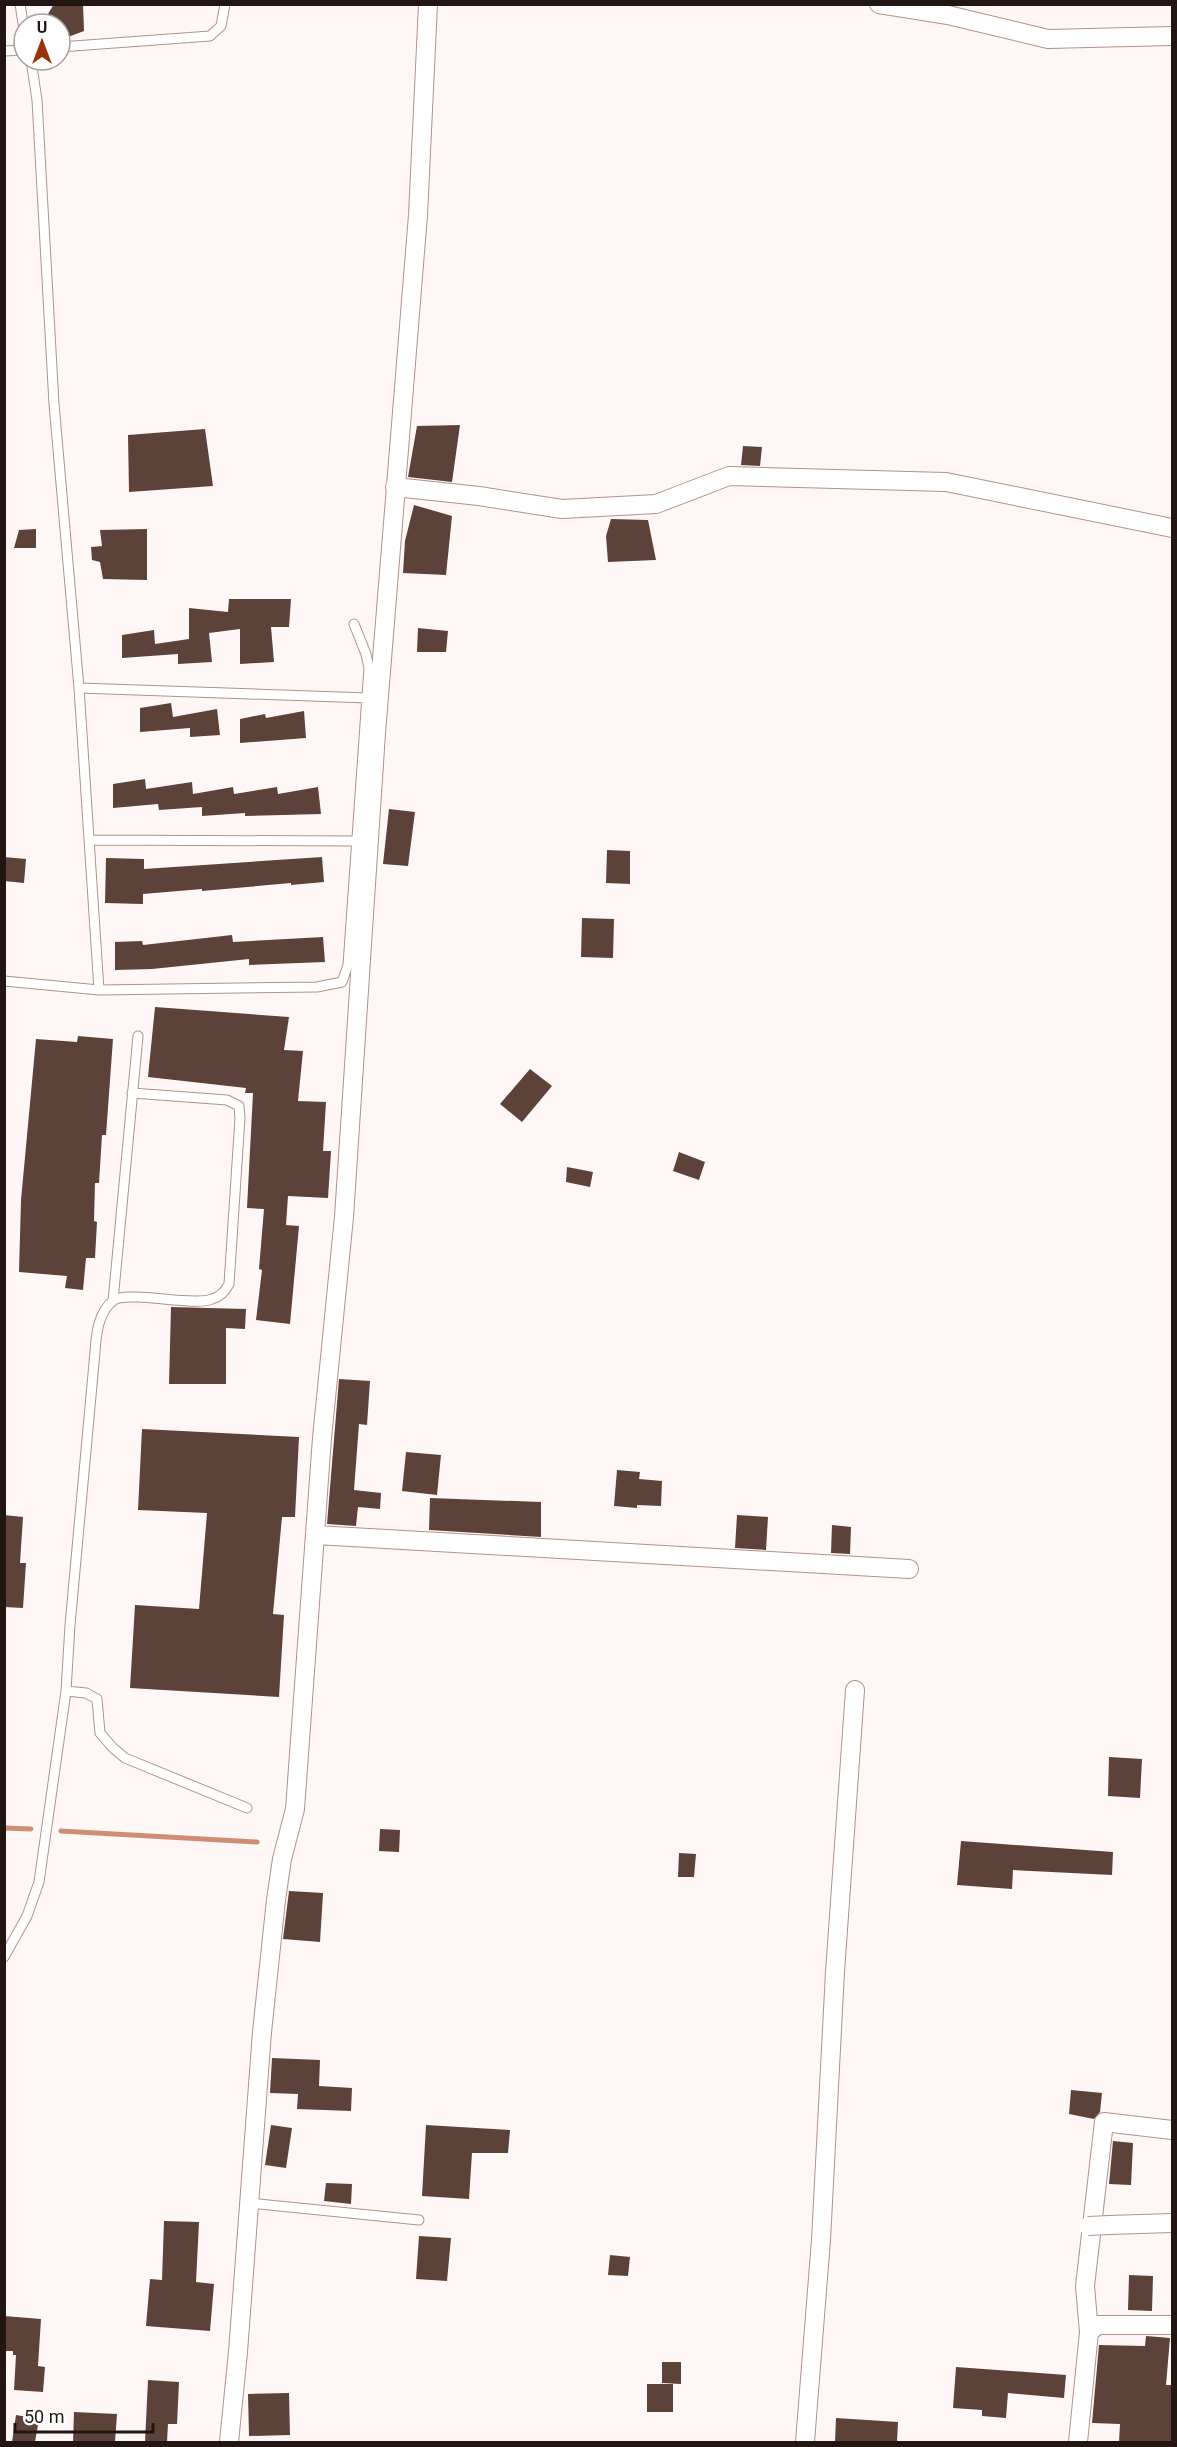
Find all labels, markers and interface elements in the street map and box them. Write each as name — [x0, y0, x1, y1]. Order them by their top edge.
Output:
north arrow — [12, 12, 72, 72]
text: U — [37, 18, 47, 37]
scale bar — [15, 2396, 153, 2434]
text: 50 m — [24, 2406, 64, 2427]

